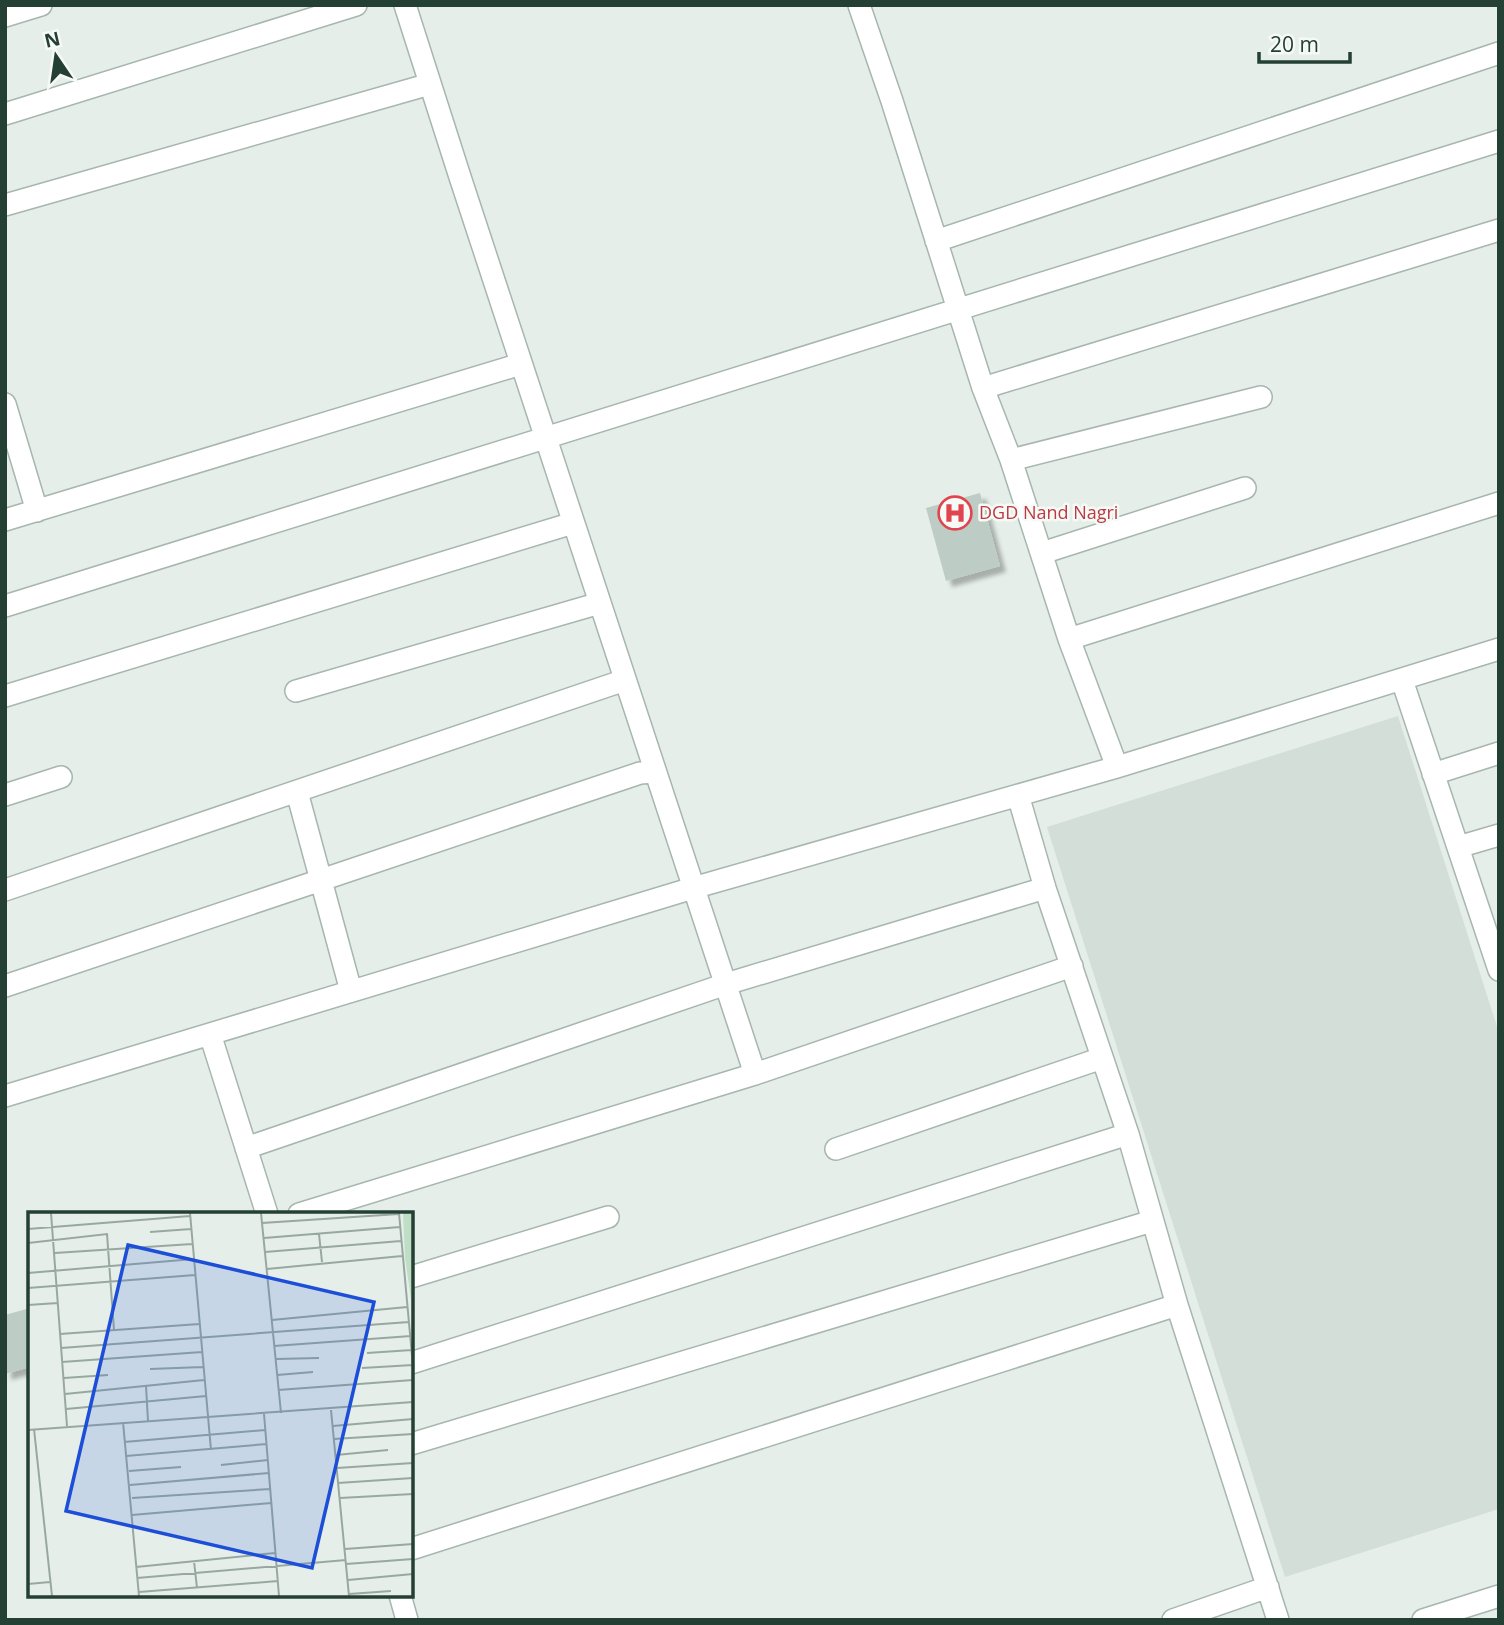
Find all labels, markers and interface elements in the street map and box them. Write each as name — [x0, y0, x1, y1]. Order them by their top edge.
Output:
north arrow — [21, 21, 91, 91]
scale bar — [1259, 21, 1350, 65]
text: N — [42, 25, 63, 54]
text: 20 m — [1270, 30, 1319, 58]
hospital icon: DGD Nand Nagri — [936, 494, 974, 532]
place label: DGD Nand Nagri — [979, 500, 1118, 524]
inset map — [28, 1212, 413, 1597]

